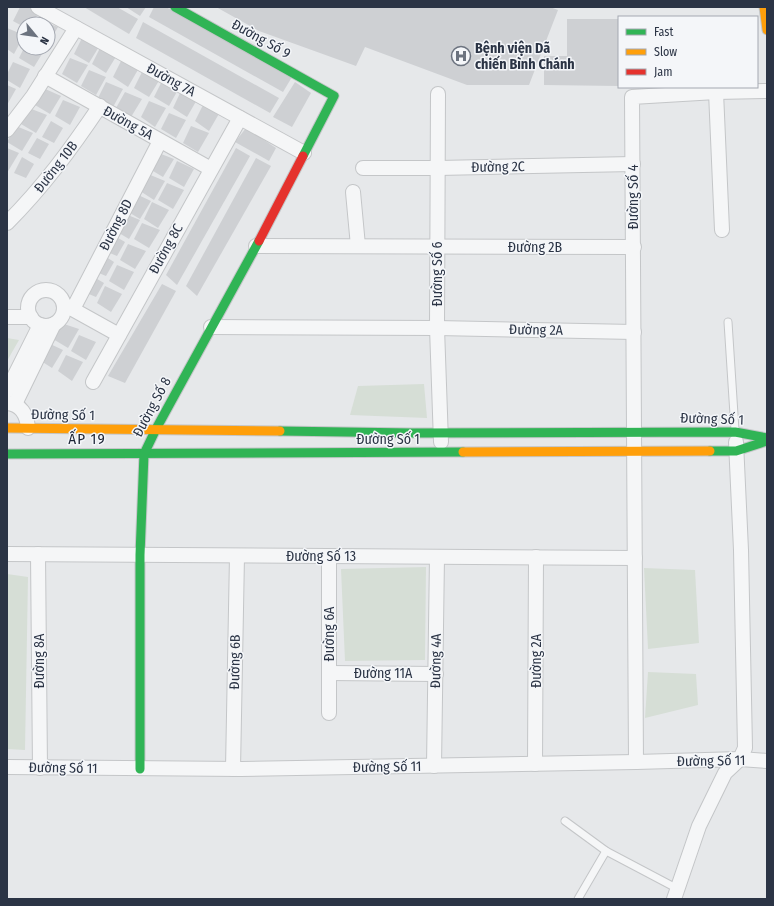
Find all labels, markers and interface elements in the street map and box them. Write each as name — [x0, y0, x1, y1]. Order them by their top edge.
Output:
street label: Đường Số 9 — [228, 15, 294, 62]
north arrow — [16, 16, 56, 56]
legend — [618, 16, 758, 88]
text: Fast — [654, 25, 673, 39]
text: N — [37, 35, 52, 47]
place label: Bệnh viện Dã chiến Bình Chánh — [475, 40, 575, 73]
hospital icon: Bệnh viện Dã chiến Bình Chánh — [450, 45, 472, 67]
text: Slow — [654, 45, 677, 59]
street label: Đường 7A — [144, 60, 199, 101]
text: Jam — [654, 65, 672, 79]
street label: Đường 5A — [100, 102, 156, 144]
street label: Đường 10B — [31, 137, 82, 196]
street label: Đường 2C — [471, 158, 525, 176]
street label: Đường Số 4 — [624, 164, 642, 229]
street label: Đường 8D — [96, 196, 136, 254]
street label: Đường 8C — [145, 221, 187, 277]
street label: Đường 2B — [508, 239, 563, 256]
street label: Đường Số 6 — [428, 241, 446, 307]
street label: Đường 2A — [509, 321, 564, 339]
street label: Đường Số 8 — [128, 374, 175, 440]
street label: Đường Số 1 — [31, 405, 95, 424]
street label: Đường Số 1 — [680, 408, 744, 429]
district label: ẤP 19 — [68, 428, 106, 448]
street label: Đường Số 1 — [356, 430, 420, 448]
street label: Đường Số 13 — [286, 547, 356, 565]
street label: Đường 6A — [321, 606, 338, 661]
street label: Đường 8A — [31, 633, 48, 688]
street label: Đường 4A — [427, 633, 445, 689]
street label: Đường 2A — [528, 633, 545, 688]
street label: Đường 6B — [226, 634, 244, 690]
street label: Đường 11A — [354, 665, 413, 682]
street label: Đường Số 11 — [676, 751, 746, 770]
street label: Đường Số 11 — [352, 757, 422, 776]
street label: Đường Số 11 — [28, 758, 98, 777]

